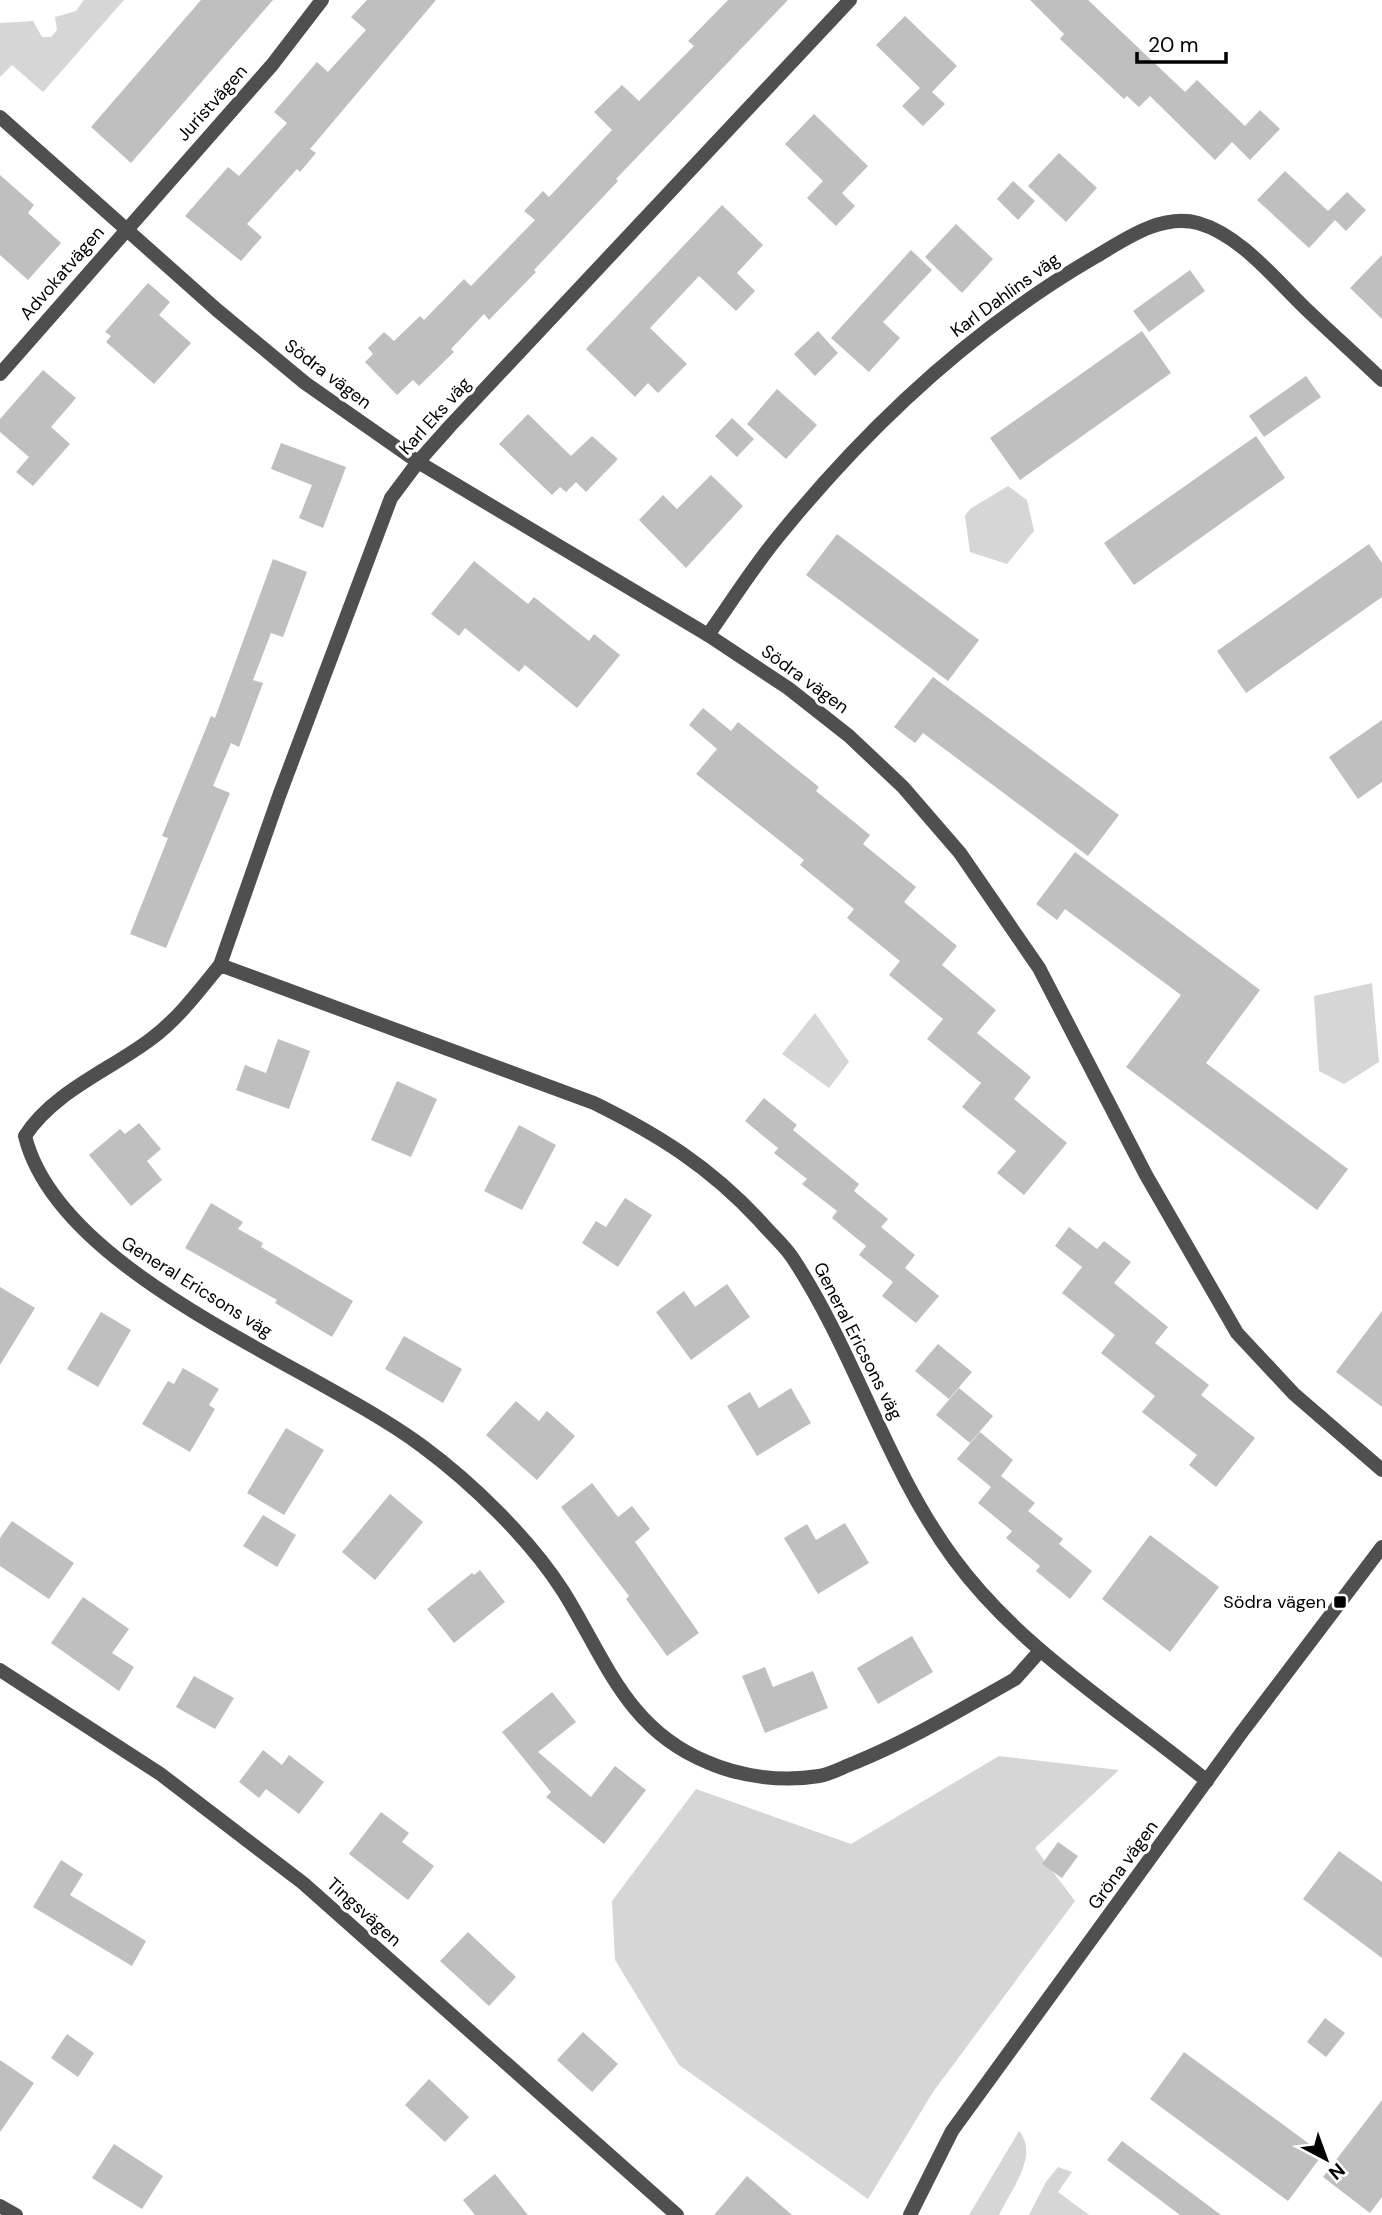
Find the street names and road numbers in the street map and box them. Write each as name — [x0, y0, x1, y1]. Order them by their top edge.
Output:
street label: Juristvägen — [171, 60, 253, 146]
street label: Advokatvägen — [15, 221, 109, 325]
street label: Karl Dahlins väg — [946, 247, 1064, 343]
street label: Södra vägen — [280, 334, 376, 414]
street label: Karl Eks väg — [394, 372, 476, 460]
street label: Södra vägen — [756, 639, 854, 719]
street label: General Ericsons väg — [117, 1231, 277, 1343]
street label: General Ericsons väg — [808, 1258, 908, 1424]
street label: Gröna vägen — [1083, 1816, 1163, 1914]
street label: Tingsvägen — [322, 1872, 406, 1952]

